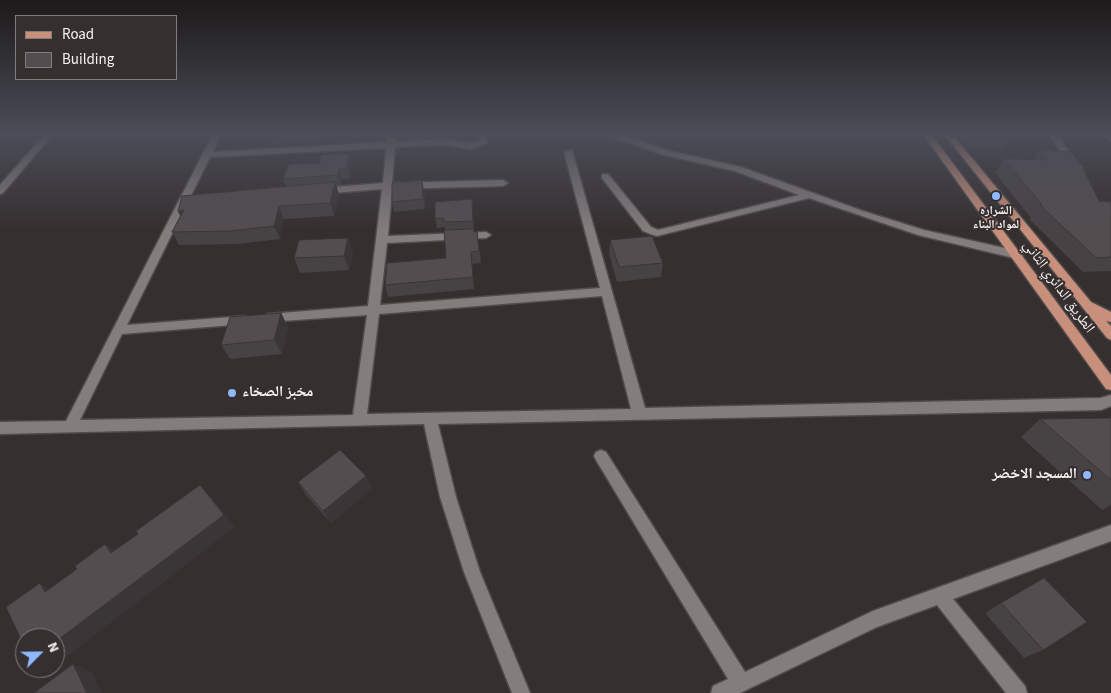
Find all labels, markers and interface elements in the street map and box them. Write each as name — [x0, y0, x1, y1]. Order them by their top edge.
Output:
legend — [15, 15, 178, 80]
text: Road — [62, 24, 94, 45]
text: Building — [62, 49, 114, 70]
marker: الشراره لمواد البناء — [990, 190, 1002, 202]
place label: الشراره لمواد البناء — [973, 204, 1019, 232]
street label: الطريق الدائري الثاني — [1018, 237, 1098, 337]
place label: مخبز الصخاء — [242, 384, 313, 402]
marker: مخبز الصخاء — [226, 387, 238, 399]
place label: المسجد الاخضر — [992, 466, 1077, 484]
marker: المسجد الاخضر — [1081, 469, 1093, 481]
north arrow — [15, 628, 65, 678]
text: N — [42, 639, 64, 656]

